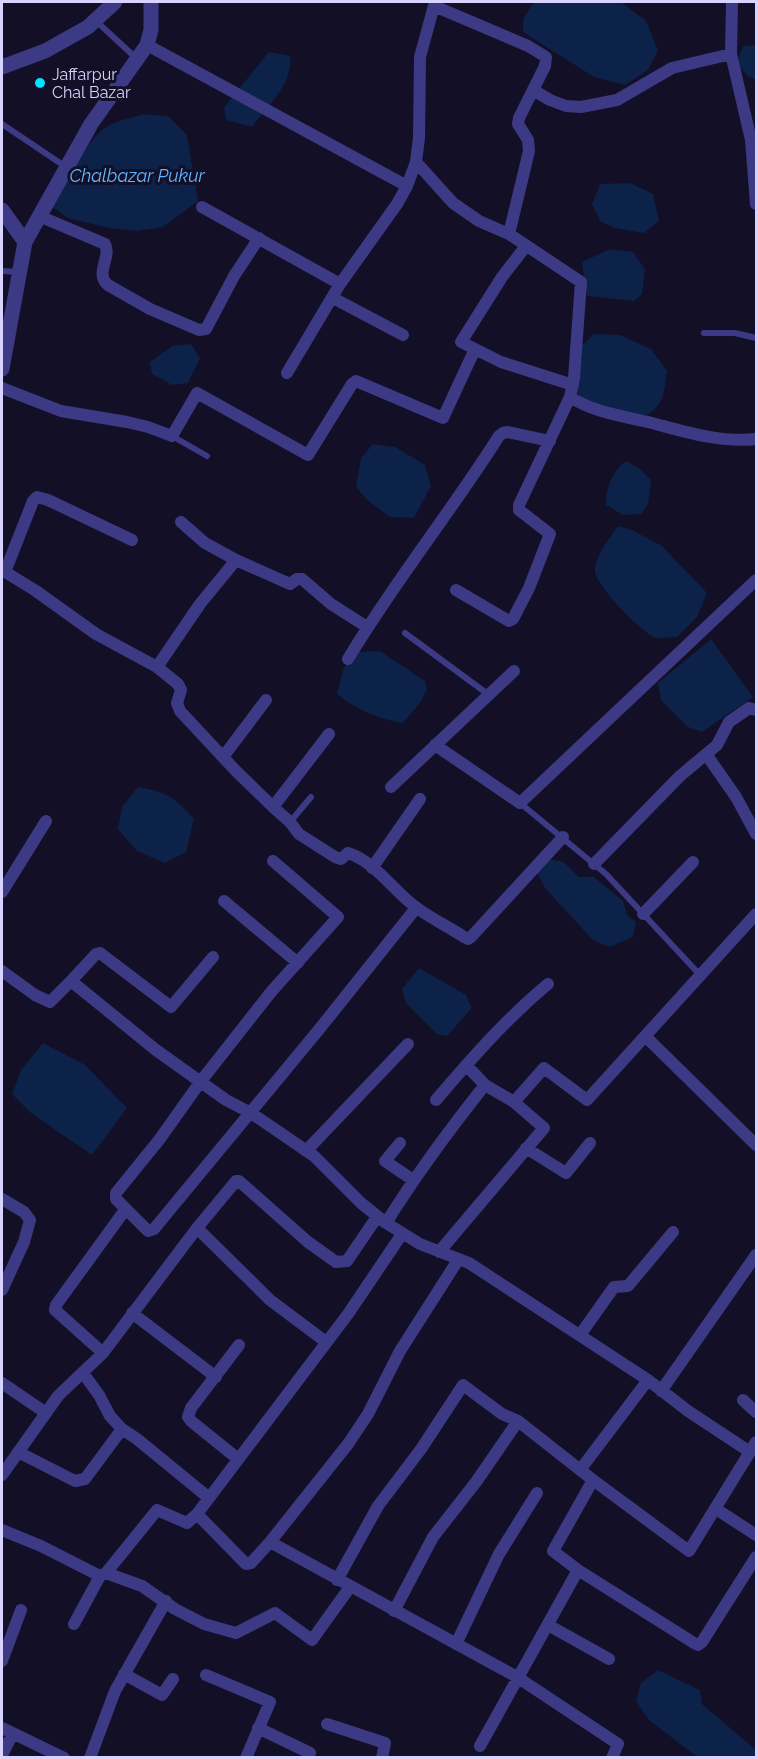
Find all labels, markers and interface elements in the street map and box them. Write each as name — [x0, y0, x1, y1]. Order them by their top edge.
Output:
place label: Jaffarpur Chal Bazar — [52, 65, 131, 102]
marker: Jaffarpur Chal Bazar — [33, 76, 47, 90]
water label: Chalbazar Pukur — [69, 165, 205, 186]

